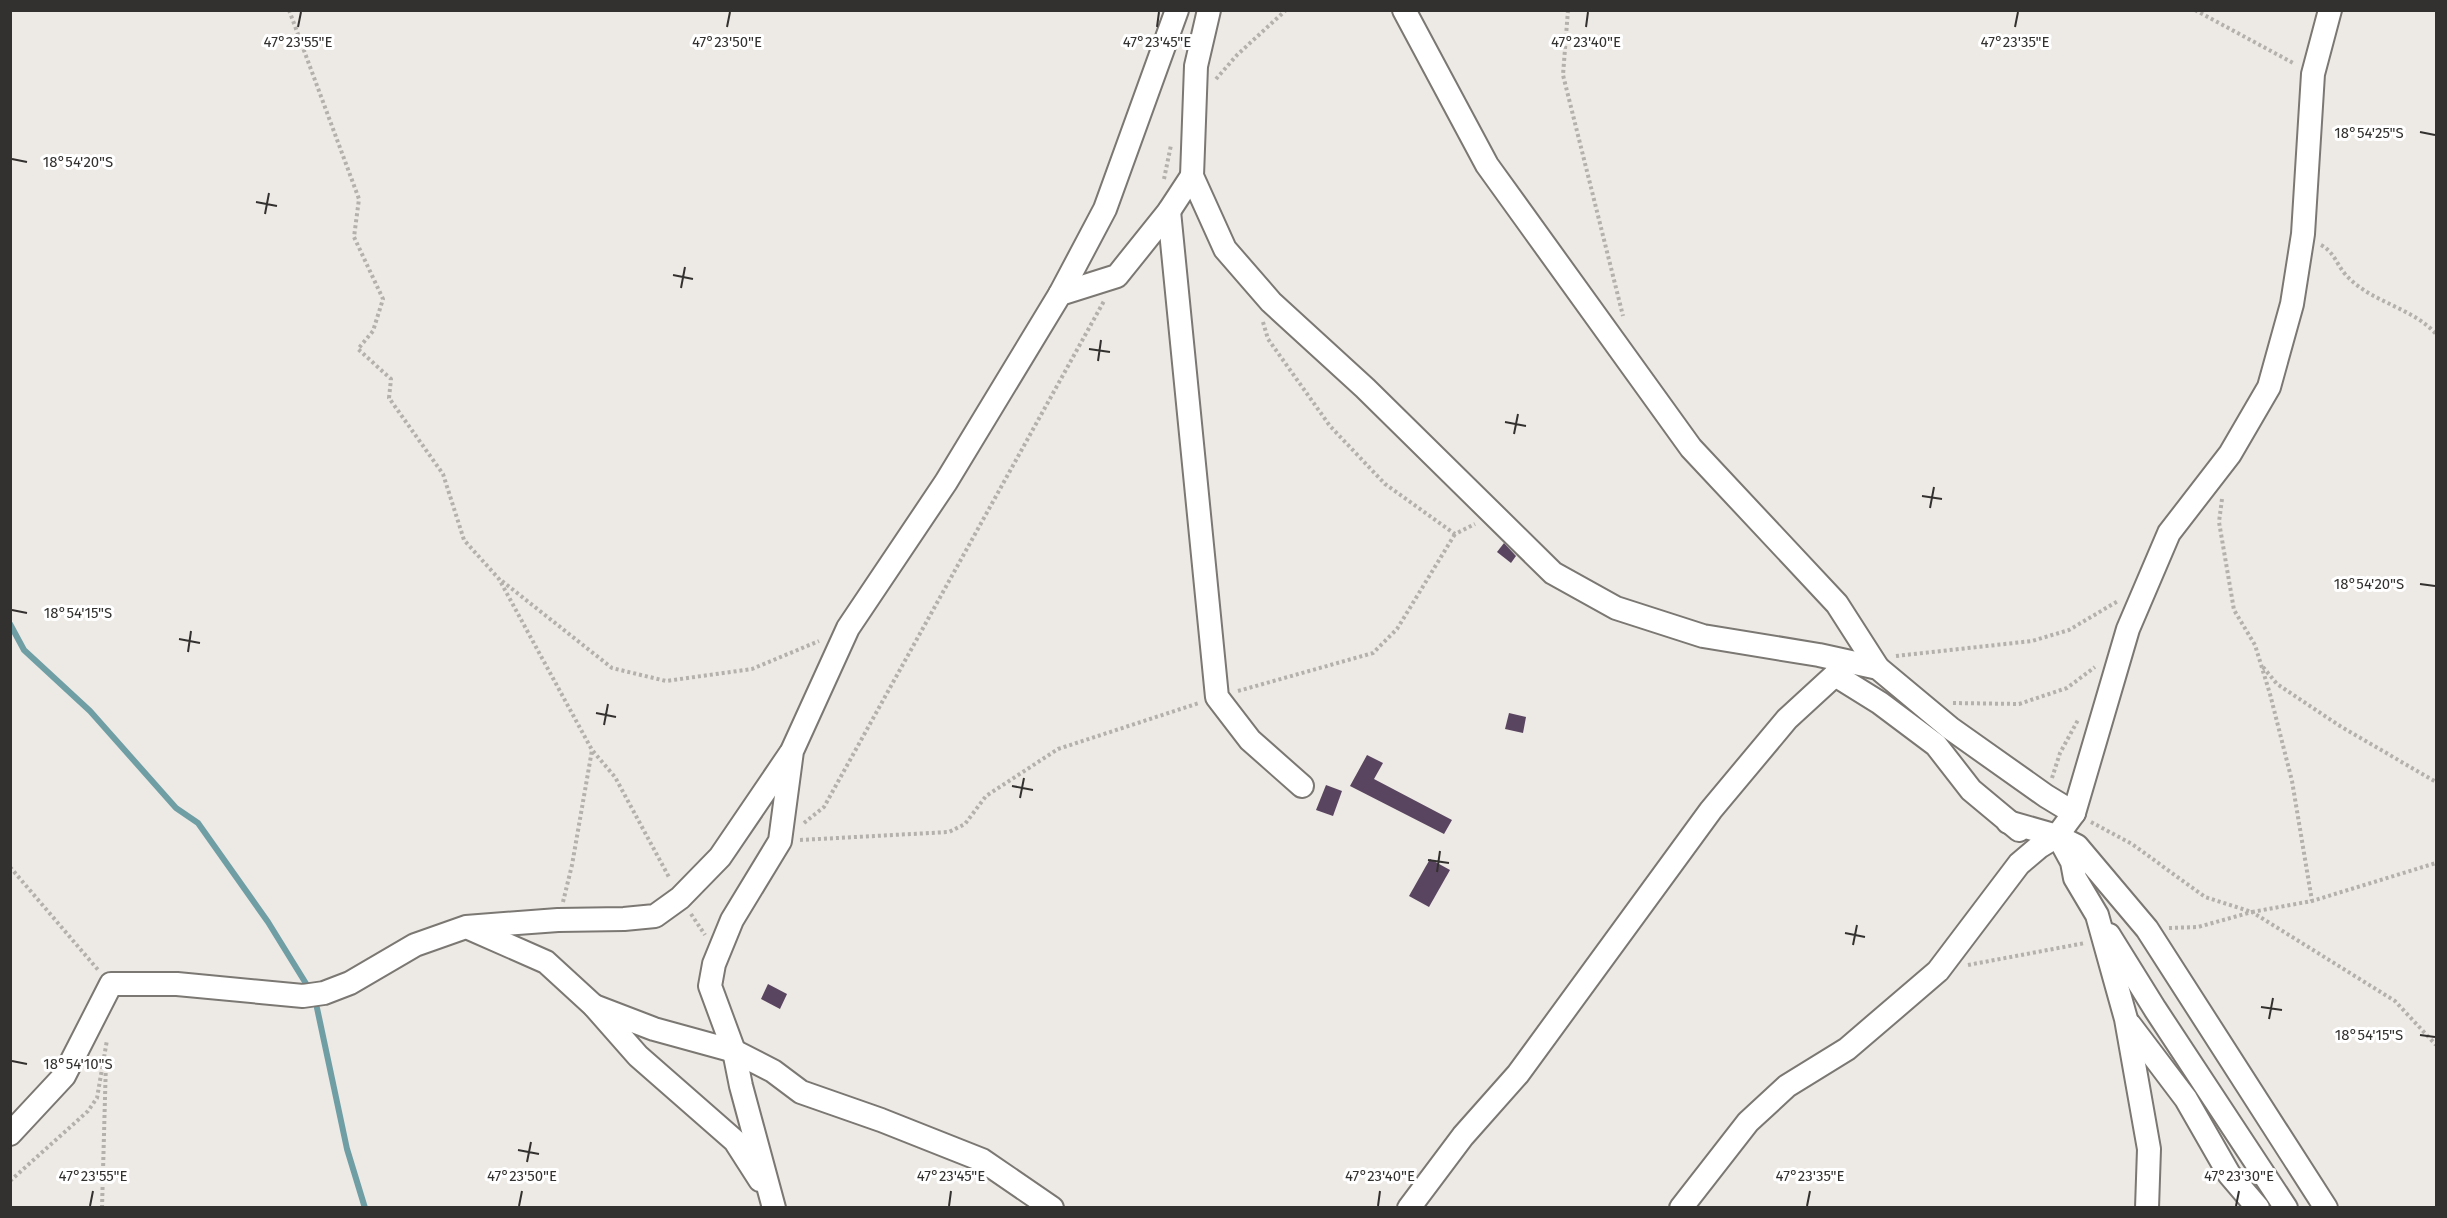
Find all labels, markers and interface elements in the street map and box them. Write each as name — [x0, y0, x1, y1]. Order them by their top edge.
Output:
text: 47°23'55"E — [264, 33, 332, 51]
text: 47°23'50"E — [692, 33, 762, 51]
text: 47°23'45"E — [1123, 33, 1191, 51]
text: 47°23'40"E — [1551, 33, 1621, 51]
text: 47°23'35"E — [1981, 33, 2049, 51]
text: 18°54'25"S — [2334, 124, 2404, 142]
text: 18°54'20"S — [43, 153, 113, 171]
text: 18°54'20"S — [2334, 575, 2404, 593]
text: 18°54'15"S — [44, 604, 112, 622]
text: 18°54'15"S — [2335, 1026, 2403, 1044]
text: 18°54'10"S — [43, 1055, 113, 1073]
text: 47°23'55"E — [59, 1167, 127, 1185]
text: 47°23'50"E — [487, 1167, 557, 1185]
text: 47°23'45"E — [917, 1167, 985, 1185]
text: 47°23'40"E — [1345, 1167, 1415, 1185]
text: 47°23'35"E — [1776, 1167, 1844, 1185]
text: 47°23'30"E — [2204, 1167, 2274, 1185]

